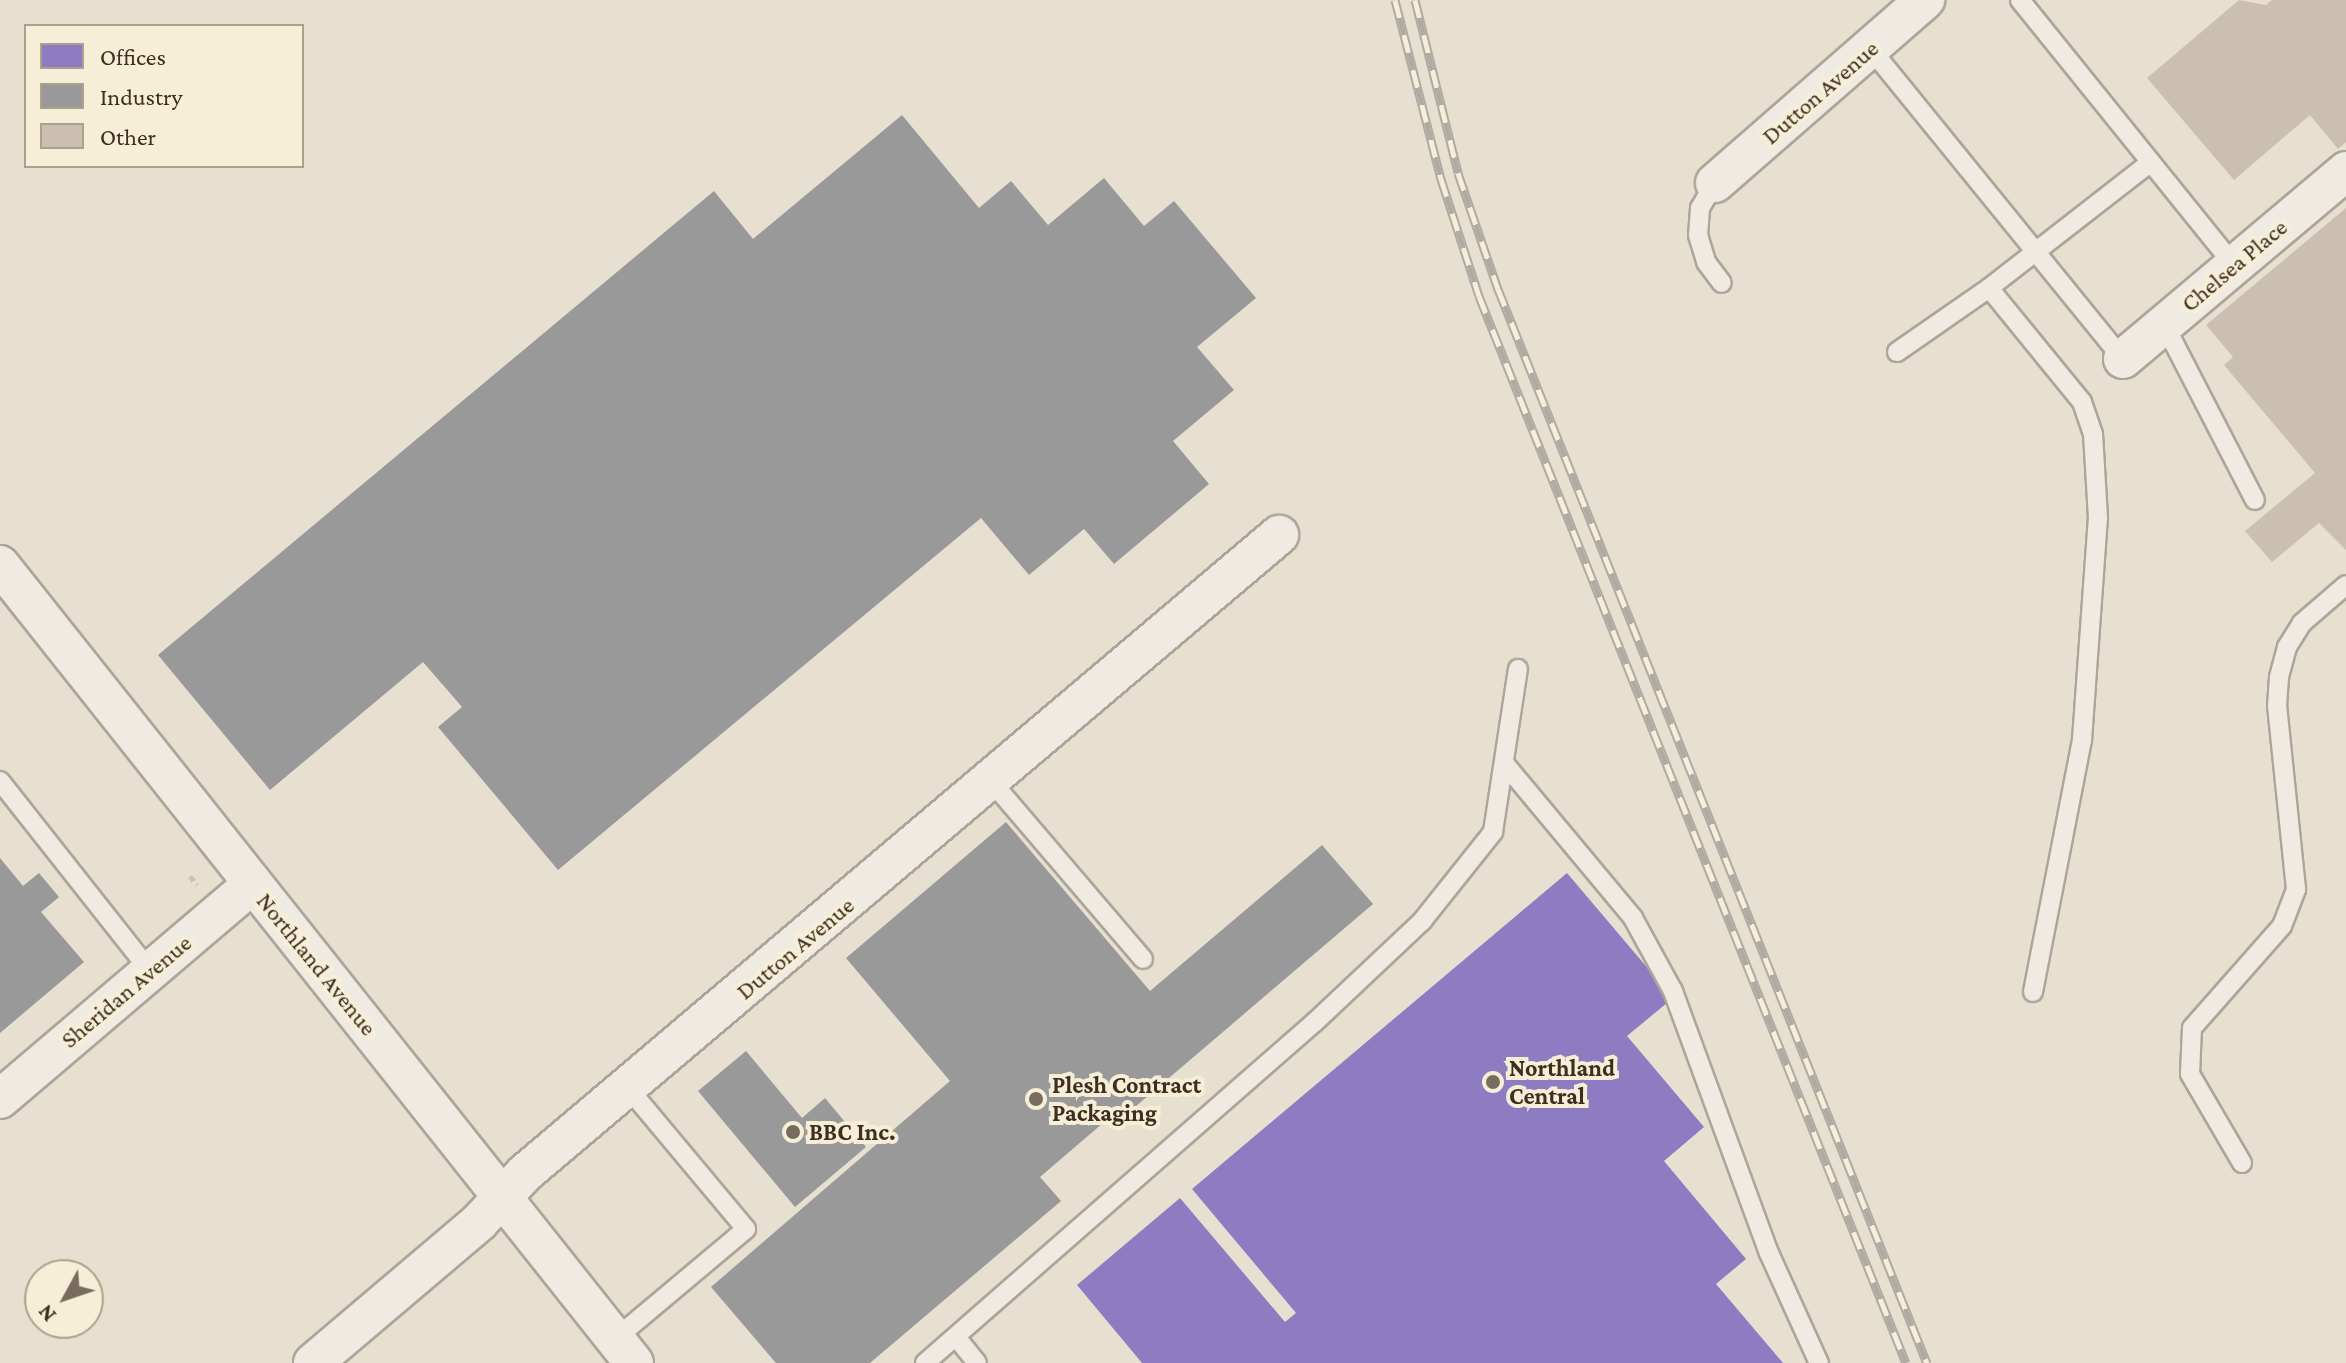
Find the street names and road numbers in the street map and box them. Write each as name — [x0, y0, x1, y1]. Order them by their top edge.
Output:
street label: Dutton Avenue — [1756, 34, 1884, 150]
street label: Chelsea Place — [2175, 212, 2293, 318]
street label: Northland Avenue — [251, 887, 383, 1041]
street label: Dutton Avenue — [730, 891, 860, 1005]
street label: Sheridan Avenue — [55, 928, 197, 1054]

